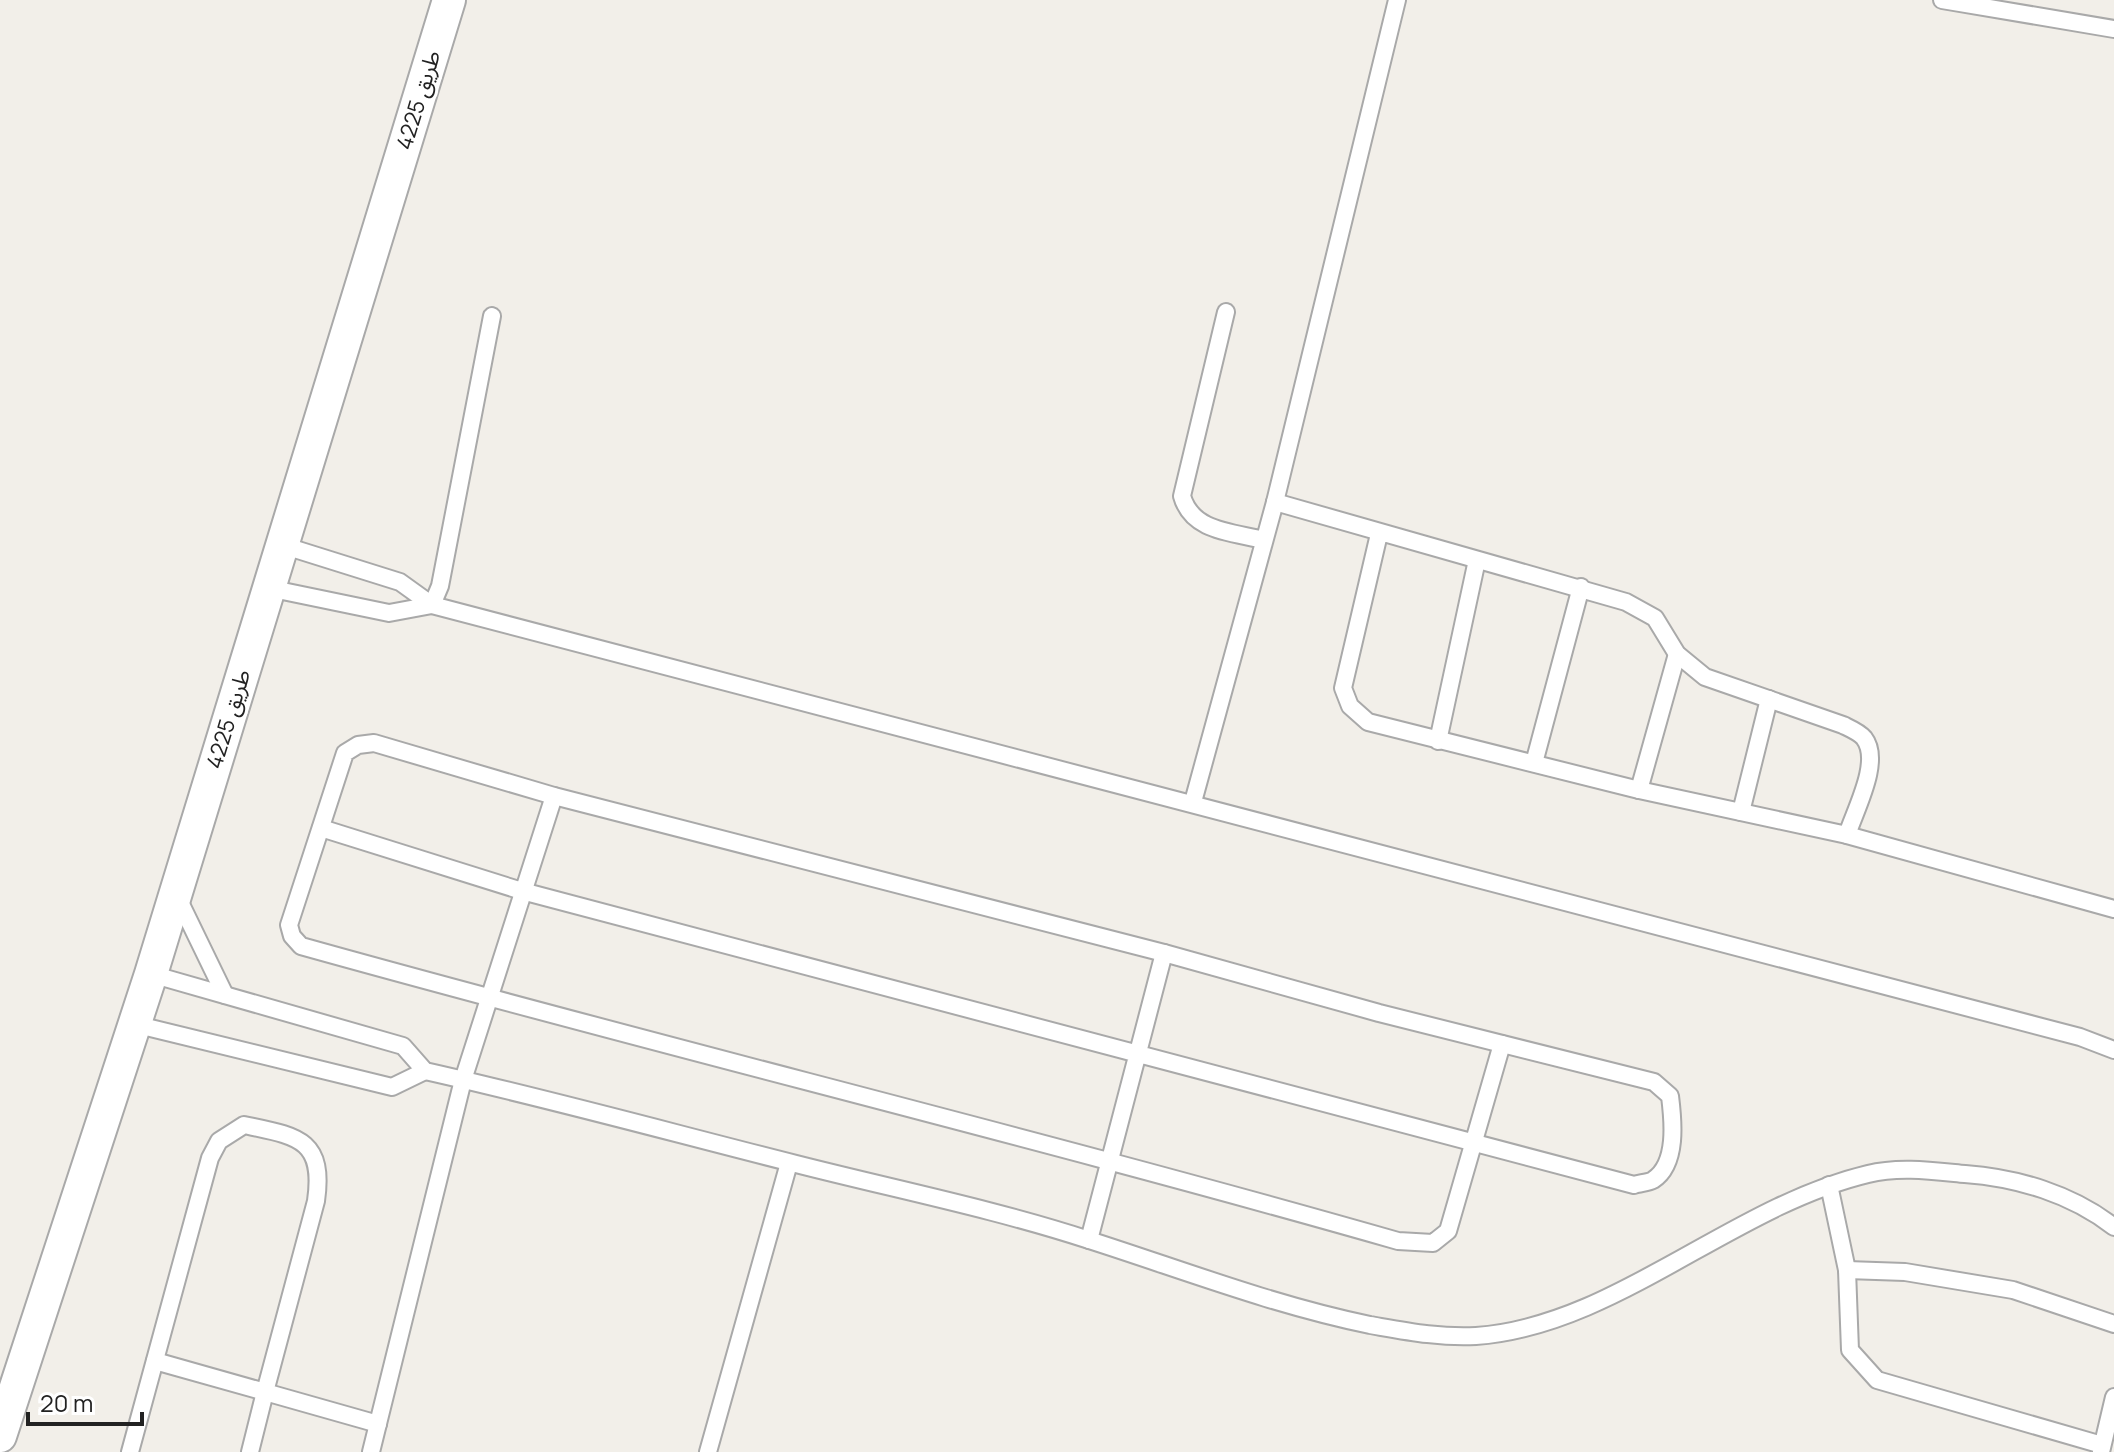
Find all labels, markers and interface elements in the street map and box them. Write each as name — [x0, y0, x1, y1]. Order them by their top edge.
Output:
street label: طريق 4225 — [389, 47, 447, 153]
street label: طريق 4225 — [199, 666, 257, 772]
scale bar — [28, 1376, 142, 1426]
text: 20 m — [40, 1386, 93, 1419]

